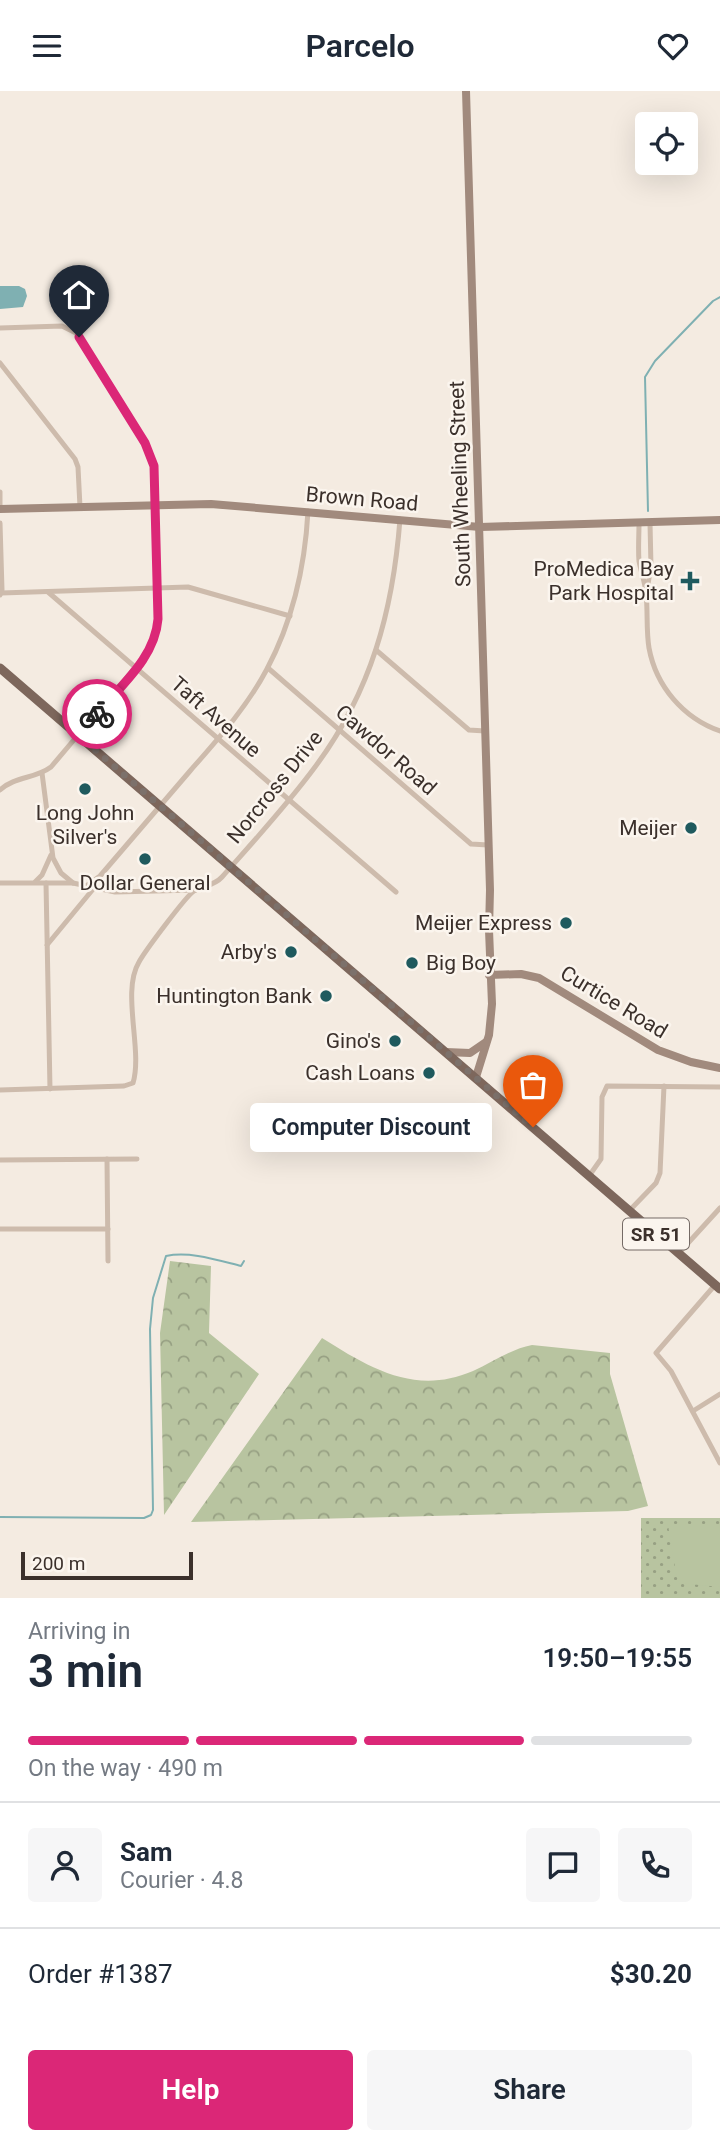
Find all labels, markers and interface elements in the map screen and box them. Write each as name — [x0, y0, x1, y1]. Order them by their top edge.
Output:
icon: menu — [28, 27, 66, 65]
text: Parcelo — [305, 27, 415, 65]
icon: heart — [654, 27, 692, 65]
map controls — [635, 112, 698, 175]
button: locate — [635, 112, 698, 175]
pin — [49, 265, 109, 337]
icon: home — [60, 276, 98, 314]
street label: South Wheeling Street — [444, 380, 476, 588]
street label: Brown Road — [305, 482, 419, 516]
place label: ProMedica Bay Park Hospital — [534, 557, 674, 605]
marker: ProMedica Bay Park Hospital — [680, 571, 700, 591]
street label: Taft Avenue — [166, 672, 266, 762]
courier — [62, 679, 132, 749]
icon: bike — [78, 695, 116, 733]
street label: Cawdor Road — [331, 700, 441, 800]
street label: Norcross Drive — [222, 726, 328, 848]
marker: Long John Silver's — [77, 781, 93, 797]
place label: Long John Silver's — [36, 801, 134, 849]
place label: Meijer — [619, 816, 677, 840]
marker: Meijer — [683, 820, 699, 836]
marker: Dollar General — [137, 851, 153, 867]
place label: Dollar General — [79, 871, 211, 895]
place label: Meijer Express — [415, 911, 552, 935]
marker: Meijer Express — [558, 915, 574, 931]
place label: Arby's — [221, 940, 277, 964]
marker: Arby's — [283, 944, 299, 960]
place label: Big Boy — [426, 951, 496, 975]
marker: Big Boy — [404, 955, 420, 971]
street label: Curtice Road — [556, 961, 672, 1043]
place label: Huntington Bank — [156, 984, 312, 1008]
marker: Huntington Bank — [318, 988, 334, 1004]
place label: Gino's — [326, 1029, 381, 1053]
marker: Gino's — [387, 1033, 403, 1049]
pin — [503, 1055, 563, 1127]
place label: Cash Loans — [305, 1061, 415, 1085]
marker: Cash Loans — [421, 1065, 437, 1081]
icon: bag — [514, 1066, 552, 1104]
callout: Computer Discount — [249, 1103, 491, 1151]
text: Computer Discount — [271, 1114, 471, 1141]
road number: SR 51 — [623, 1219, 689, 1249]
scale bar — [21, 1549, 192, 1581]
text: 200 m — [32, 1552, 85, 1575]
text: Arriving in — [28, 1618, 131, 1645]
text: 19:50–19:55 — [542, 1643, 692, 1673]
text: 3 min — [28, 1644, 143, 1698]
text: On the way · 490 m — [28, 1755, 223, 1782]
button: person — [28, 1828, 102, 1902]
button: chat — [526, 1828, 600, 1902]
button: phone — [618, 1828, 692, 1902]
text: Sam — [120, 1837, 172, 1867]
text: Courier · 4.8 — [120, 1867, 243, 1894]
text: Order #1387 — [28, 1959, 173, 1989]
text: $30.20 — [610, 1959, 692, 1989]
button: Help — [28, 2050, 353, 2130]
button: Share — [367, 2050, 692, 2130]

